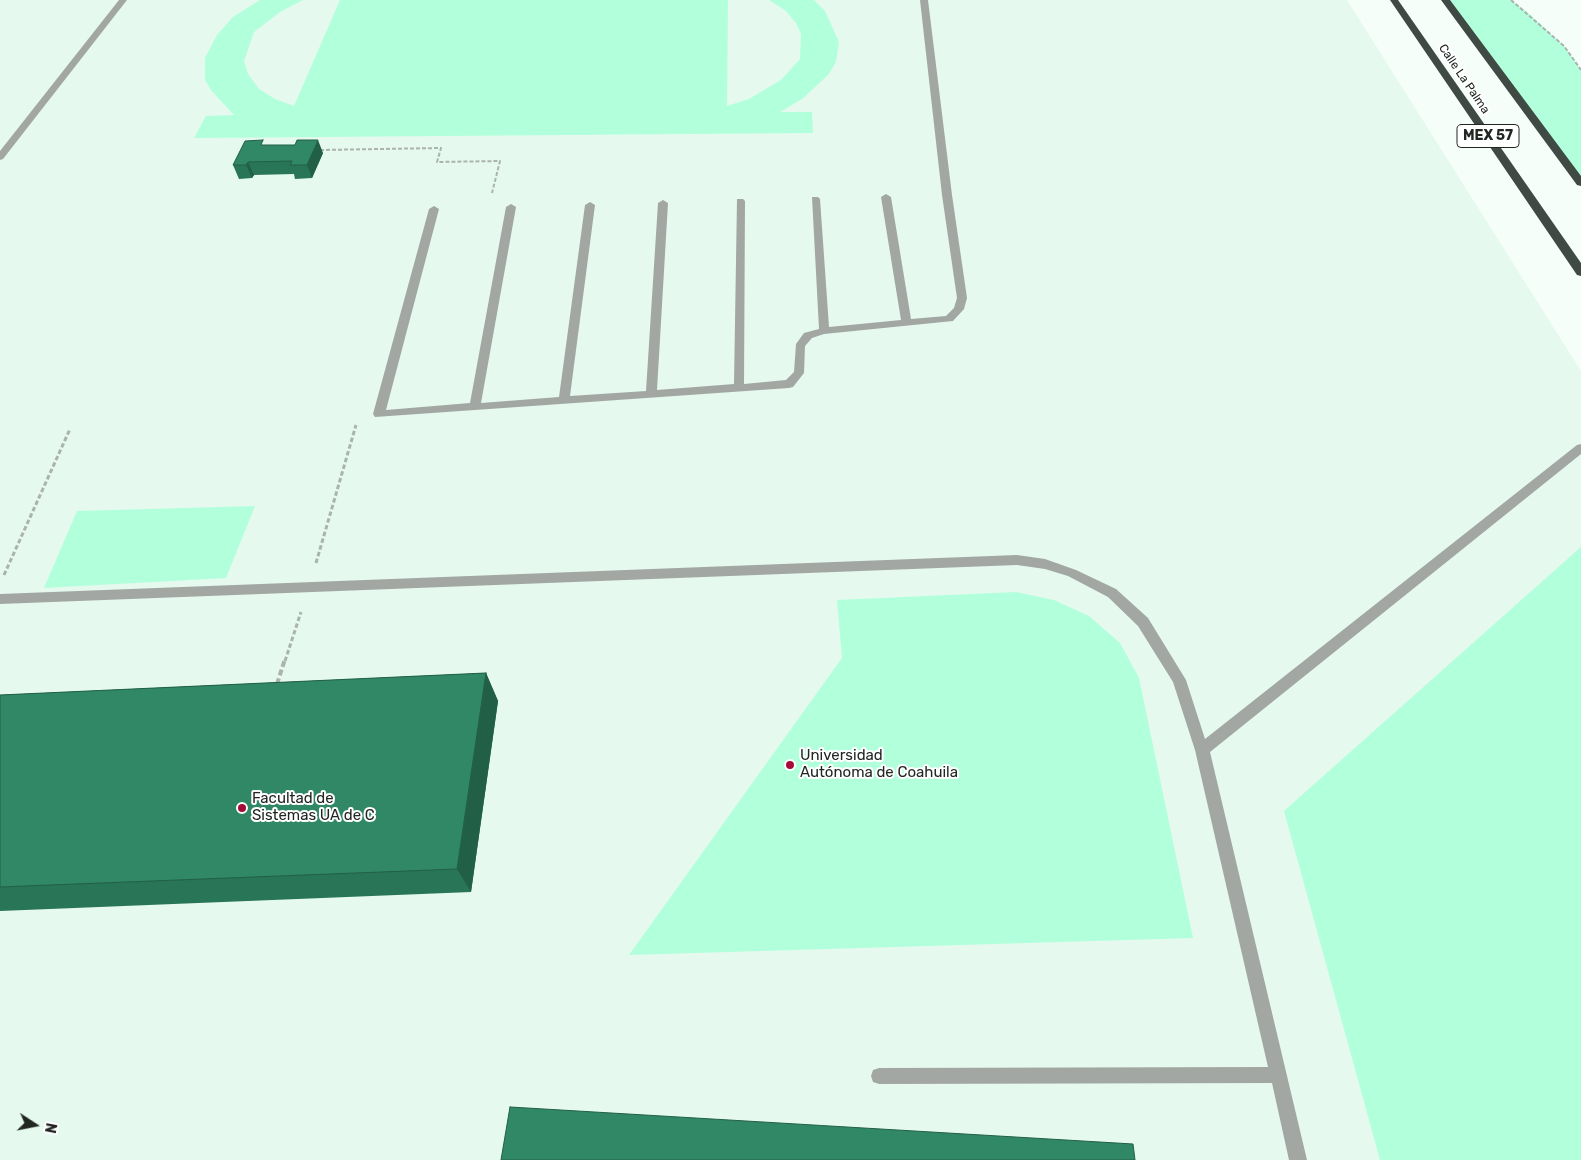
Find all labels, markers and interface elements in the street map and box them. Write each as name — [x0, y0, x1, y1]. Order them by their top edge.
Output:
street label: Calle La Palma — [1435, 41, 1493, 117]
road number: MEX 57 — [1457, 124, 1519, 148]
place label: Universidad Autónoma de Coahuila — [800, 747, 958, 782]
marker: Universidad Autónoma de Coahuila — [784, 759, 796, 771]
place label: Facultad de Sistemas UA de C — [252, 790, 375, 825]
marker: Facultad de Sistemas UA de C — [236, 802, 248, 814]
north arrow — [10, 1100, 60, 1150]
text: N — [41, 1121, 60, 1135]

